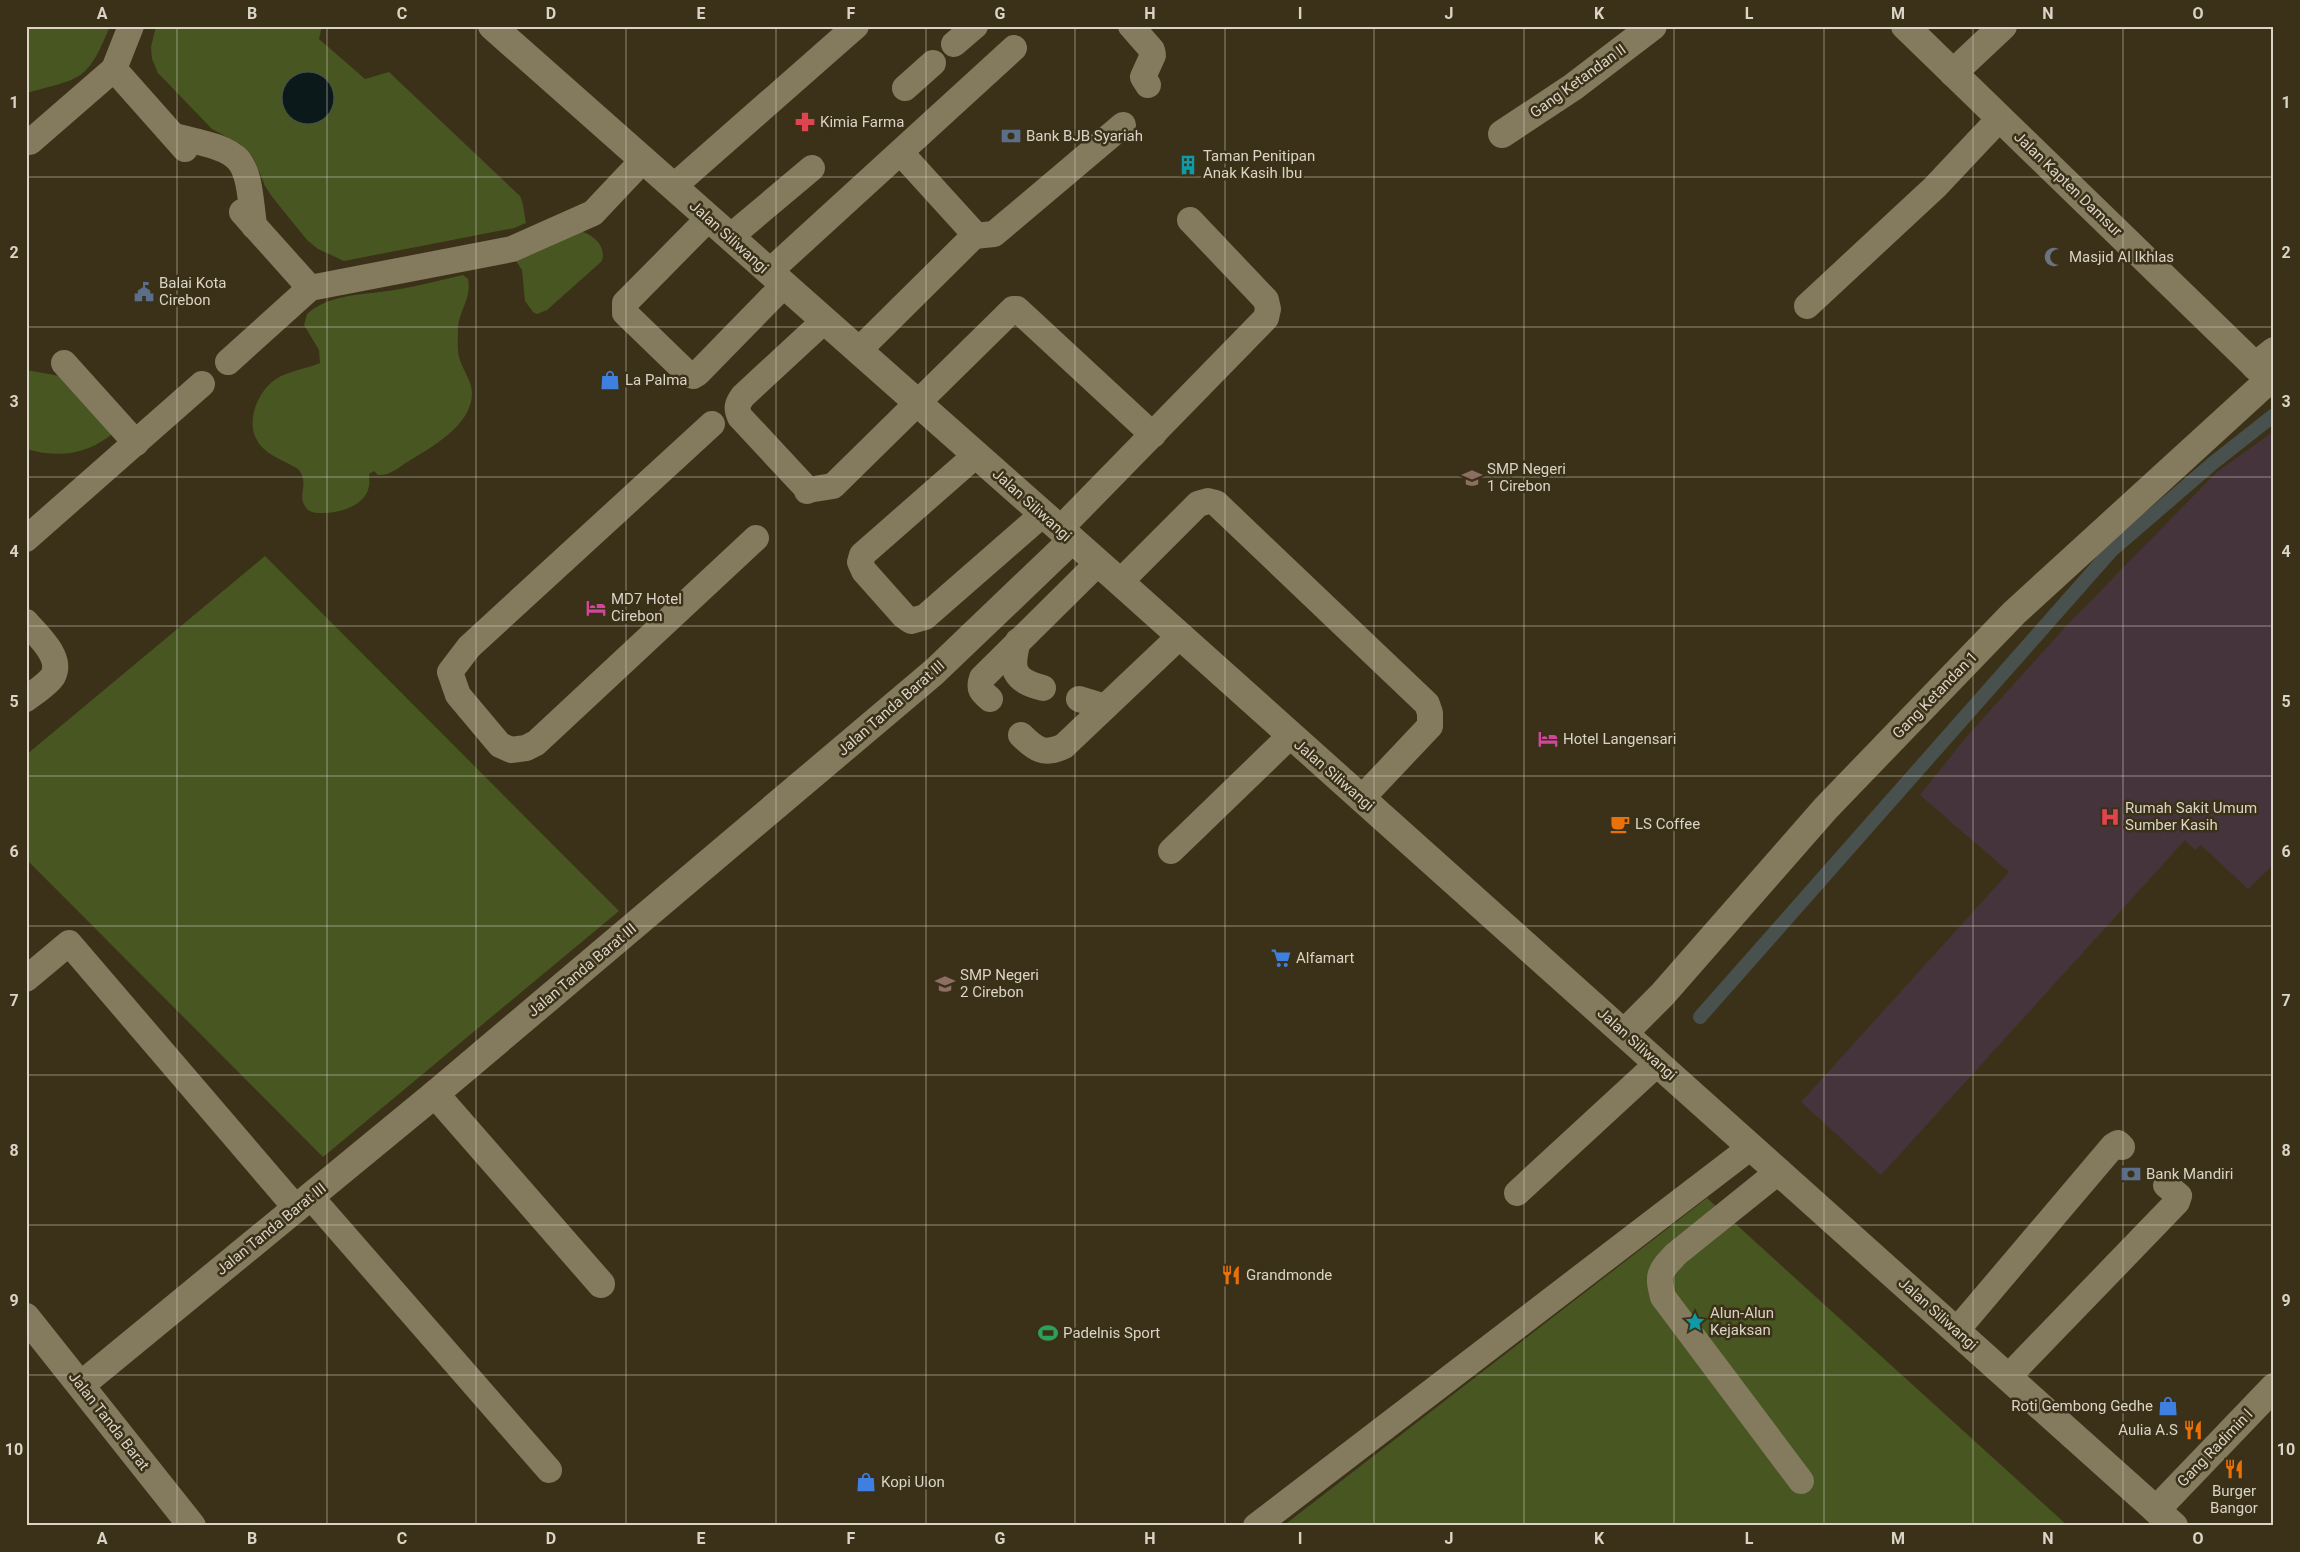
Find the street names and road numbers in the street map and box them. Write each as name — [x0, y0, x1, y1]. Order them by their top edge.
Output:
street label: Gang Ketandan II — [1527, 40, 1629, 122]
street label: Jalan Kapten Damsur — [2010, 128, 2126, 240]
street label: Jalan Siliwangi — [686, 197, 772, 277]
street label: Jalan Siliwangi — [989, 465, 1075, 545]
street label: Gang Ketandan 1 — [1889, 648, 1981, 742]
street label: Jalan Tanda Barat III — [834, 657, 948, 759]
street label: Jalan Siliwangi — [1290, 735, 1378, 815]
street label: Jalan Tanda Barat III — [524, 919, 640, 1021]
street label: Jalan Siliwangi — [1594, 1004, 1680, 1084]
street label: Jalan Tanda Barat III — [212, 1179, 330, 1279]
street label: Jalan Siliwangi — [1895, 1274, 1981, 1354]
street label: Jalan Tanda Barat — [65, 1368, 153, 1474]
street label: Gang Radimin l — [2174, 1406, 2256, 1490]

